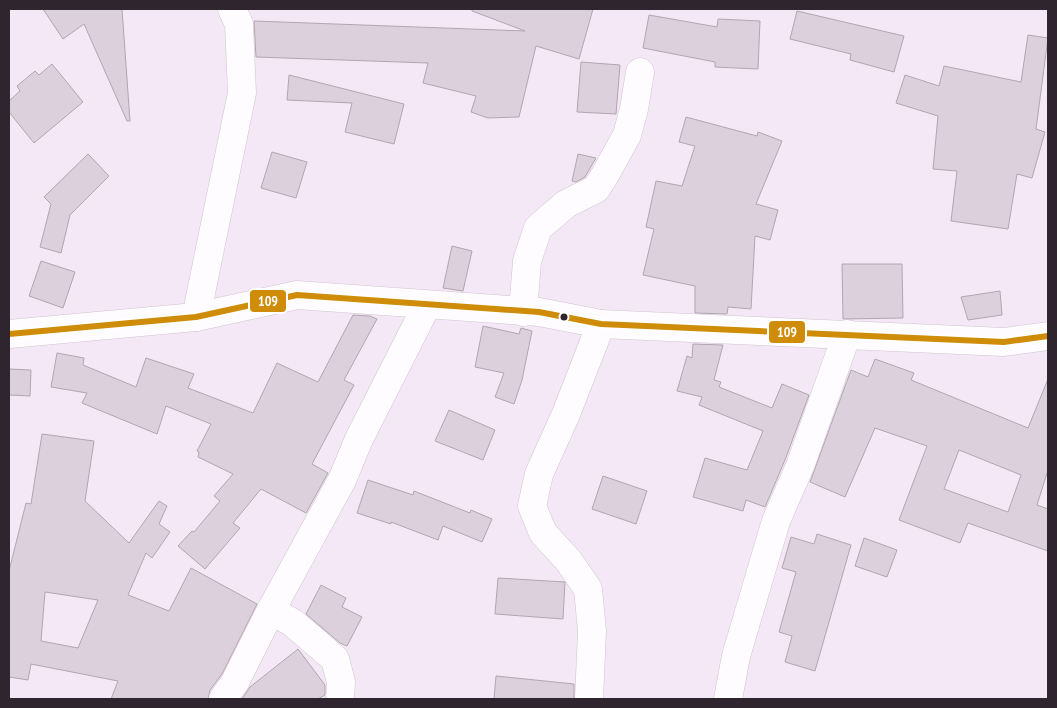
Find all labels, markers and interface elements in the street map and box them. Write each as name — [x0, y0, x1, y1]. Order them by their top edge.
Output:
line badge: 109 — [249, 289, 287, 313]
text: 109 — [258, 292, 278, 310]
unlabelled marker — [559, 312, 569, 322]
line badge: 109 — [768, 320, 806, 344]
text: 109 — [777, 323, 797, 341]

